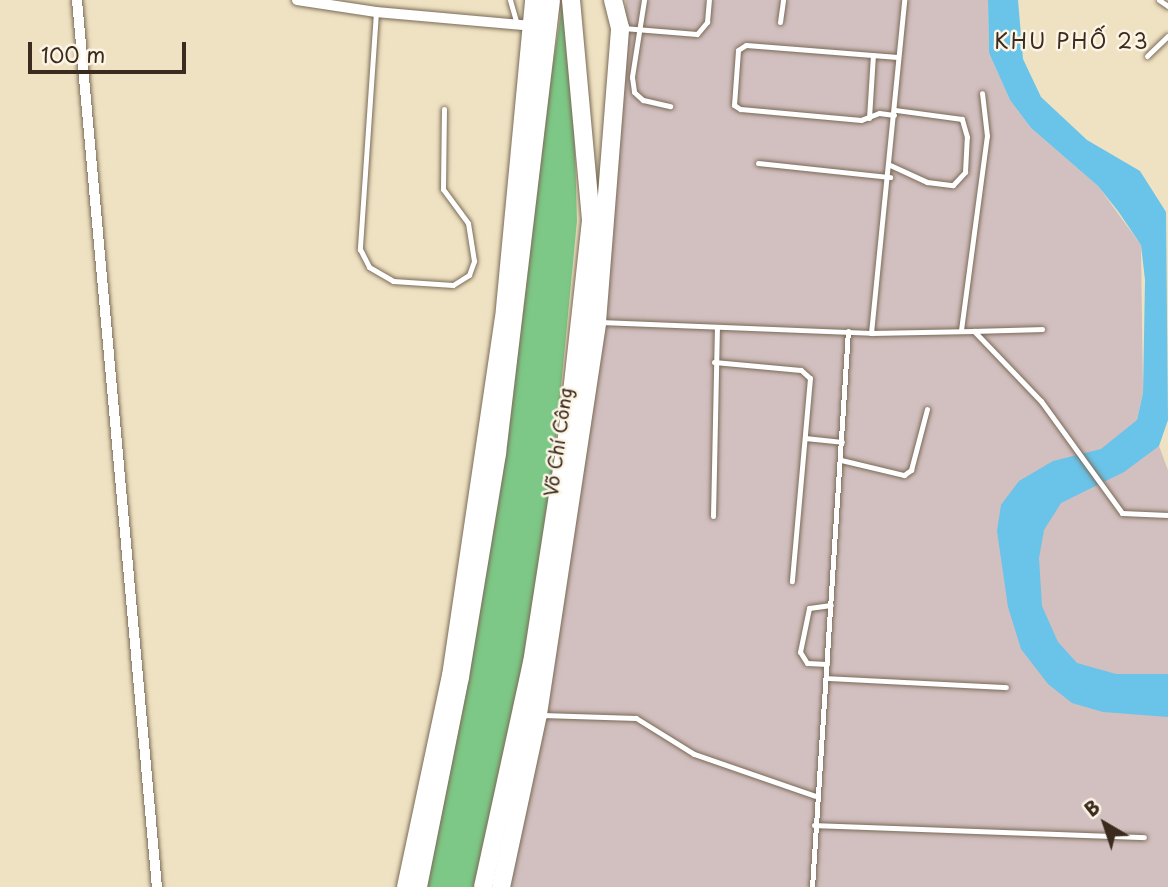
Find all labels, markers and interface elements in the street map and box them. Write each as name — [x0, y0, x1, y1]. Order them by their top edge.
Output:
district label: KHU PHỐ 23 — [995, 27, 1149, 53]
scale bar — [32, 28, 189, 72]
text: 100 m — [41, 38, 105, 70]
street label: Võ Chí Công — [539, 385, 577, 499]
north arrow — [1070, 789, 1140, 859]
text: B — [1078, 793, 1106, 823]

